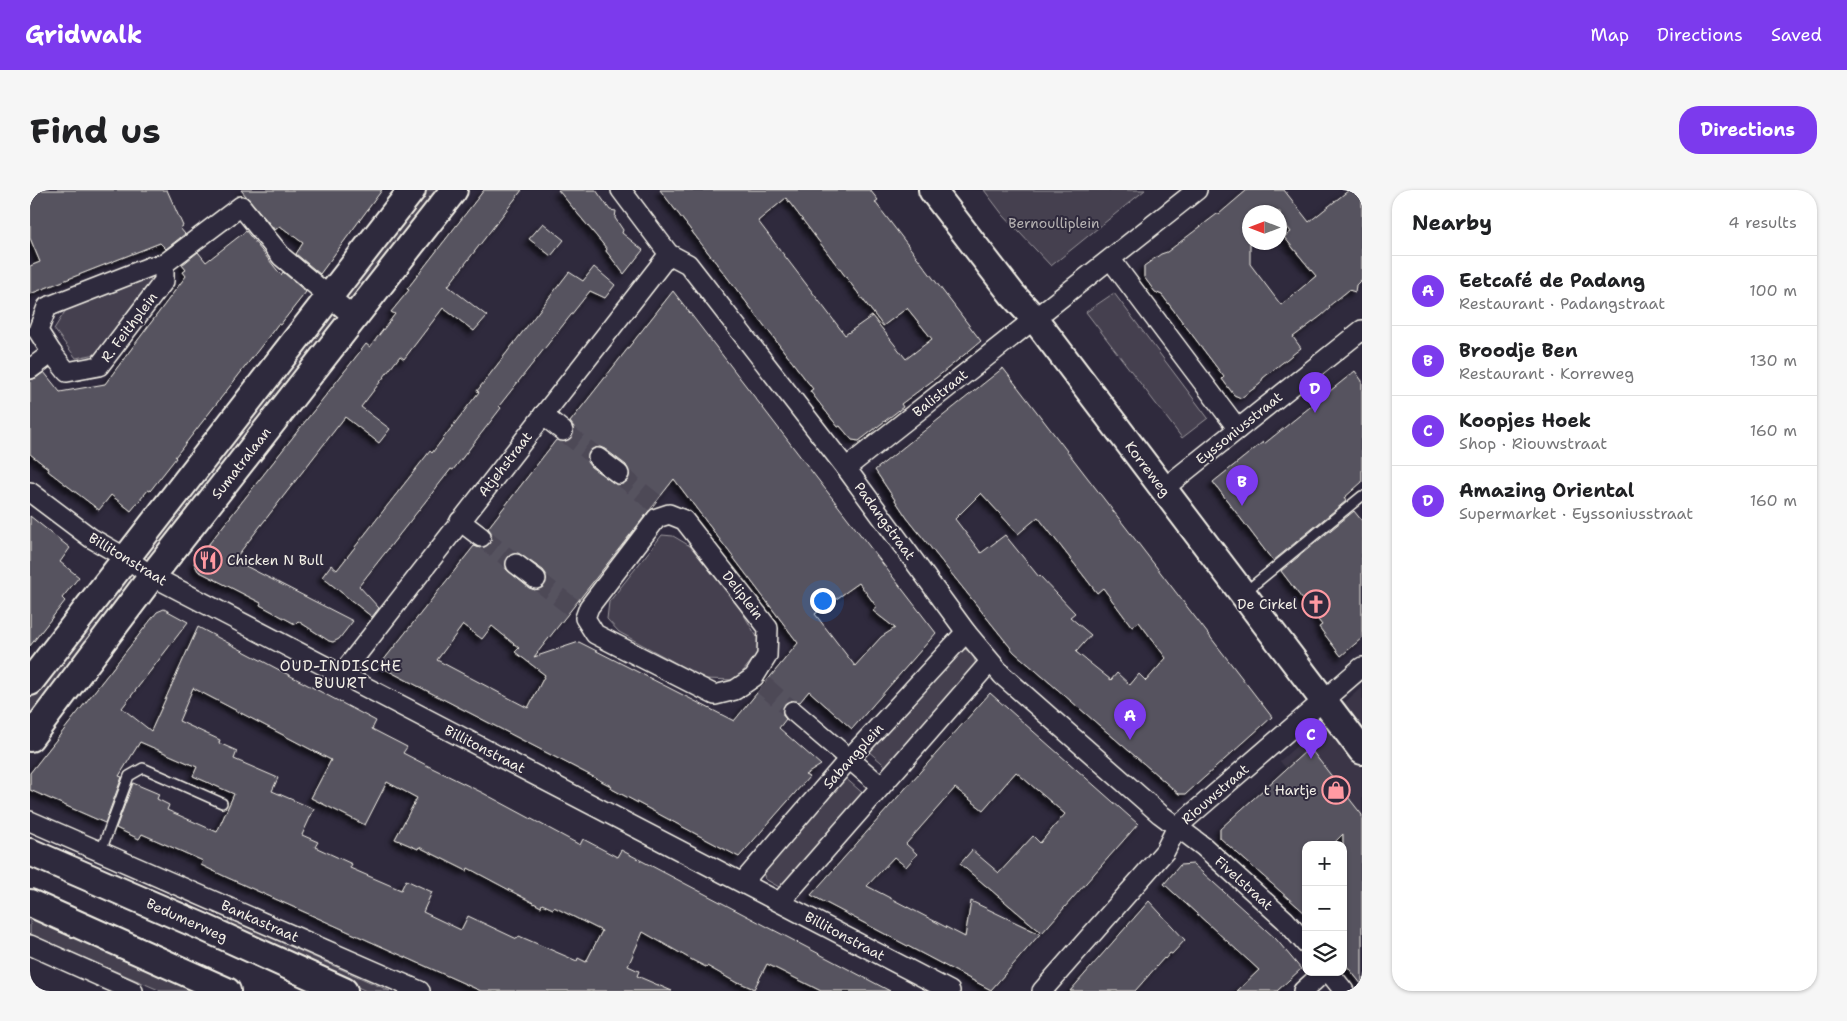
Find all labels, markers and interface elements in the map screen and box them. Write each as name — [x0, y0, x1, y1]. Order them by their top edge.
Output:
text: Gridwalk — [25, 19, 142, 51]
text: Map — [1591, 23, 1629, 47]
text: Directions — [1657, 23, 1743, 47]
text: Saved — [1771, 23, 1822, 47]
button: Directions — [1679, 106, 1817, 154]
text: Find us — [30, 107, 161, 154]
north arrow — [1242, 205, 1287, 250]
text: Nearby — [1412, 209, 1492, 237]
text: 4 results — [1728, 212, 1797, 233]
park label: Bernoulliplein — [1008, 214, 1100, 232]
text: Eetcafé de Padang — [1459, 268, 1645, 293]
text: A — [1422, 280, 1434, 301]
text: 100 m — [1749, 280, 1797, 301]
street label: R. Feithplein — [97, 288, 161, 366]
text: Restaurant · Padangstraat — [1459, 293, 1665, 314]
text: Broodje Ben — [1459, 338, 1578, 363]
text: B — [1423, 350, 1433, 371]
text: 130 m — [1750, 350, 1797, 371]
text: Restaurant · Korreweg — [1459, 363, 1634, 384]
street label: Balistraat — [909, 365, 971, 421]
pin: D — [1299, 372, 1331, 413]
street label: Eyssoniusstraat — [1192, 388, 1286, 468]
text: Koopjes Hoek — [1459, 408, 1591, 433]
text: C — [1423, 420, 1433, 441]
text: 160 m — [1750, 420, 1797, 441]
street label: Sumatralaan — [207, 423, 275, 503]
street label: Atjehstraat — [474, 428, 536, 500]
text: Shop · Riouwstraat — [1459, 433, 1607, 454]
street label: Korreweg — [1121, 438, 1175, 500]
pin: B — [1226, 465, 1258, 506]
street label: Padangstraat — [851, 478, 919, 564]
text: Amazing Oriental — [1459, 478, 1634, 503]
text: D — [1422, 490, 1434, 511]
text: 160 m — [1750, 490, 1797, 511]
text: Supermarket · Eyssoniusstraat — [1459, 503, 1693, 524]
street label: Billitonstraat — [85, 528, 171, 590]
restaurant icon: Chicken N Bull — [193, 545, 223, 575]
place label: Chicken N Bull — [227, 551, 324, 569]
street label: Deliplein — [718, 567, 768, 623]
your location — [810, 588, 836, 614]
church icon: De Cirkel — [1301, 589, 1331, 619]
place label: De Cirkel — [1237, 595, 1298, 613]
district label: OUD-INDISCHE BUURT — [280, 656, 402, 693]
pin: A — [1114, 699, 1146, 740]
pin: C — [1295, 718, 1327, 759]
street label: Sabangplein — [819, 719, 887, 793]
street label: Billitonstraat — [441, 721, 529, 777]
street label: Riouwstraat — [1178, 760, 1252, 828]
shop icon: t Hartje — [1321, 775, 1351, 805]
place label: t Hartje — [1264, 781, 1317, 799]
map controls — [1302, 841, 1347, 976]
button: + — [1302, 841, 1347, 886]
street label: Fivelstraat — [1211, 852, 1277, 914]
button: − — [1302, 886, 1347, 931]
street label: Bedumerweg — [144, 894, 230, 946]
street label: Bankastraat — [218, 896, 302, 946]
street label: Billitonstraat — [802, 907, 888, 965]
button: layers — [1302, 931, 1347, 976]

